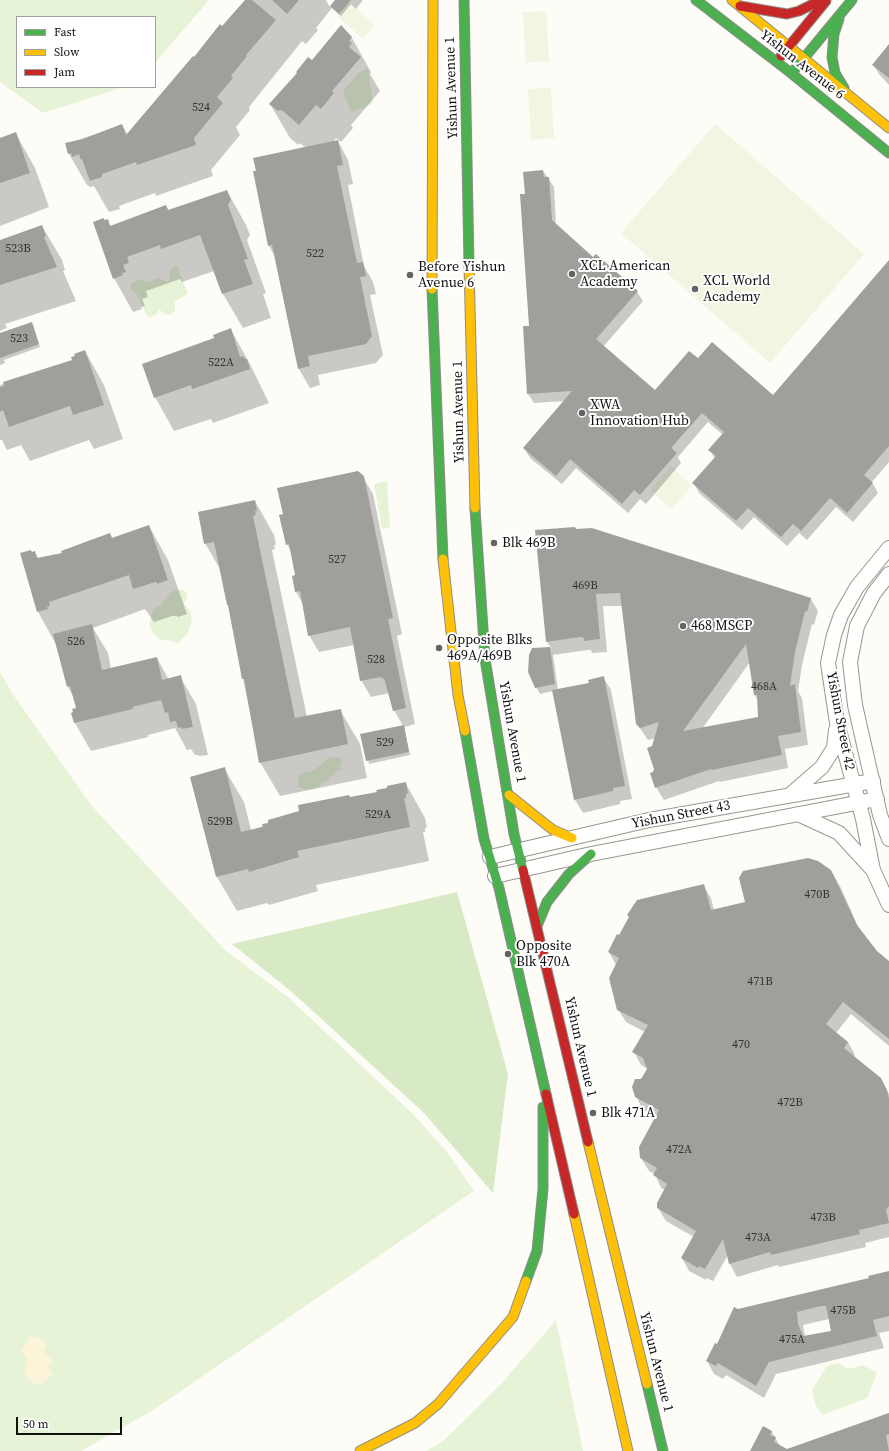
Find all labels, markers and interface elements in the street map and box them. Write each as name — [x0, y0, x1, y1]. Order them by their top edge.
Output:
legend — [16, 16, 156, 88]
text: Fast — [54, 24, 76, 40]
street label: Yishun Avenue 6 — [756, 27, 848, 103]
street label: Yishun Avenue 1 — [442, 36, 462, 140]
text: Slow — [54, 44, 79, 60]
text: Jam — [54, 64, 75, 80]
house number: 524 — [192, 101, 210, 115]
house number: 523B — [5, 242, 31, 256]
house number: 522 — [306, 247, 324, 261]
place label: XCL American Academy — [580, 258, 671, 290]
place label: Before Yishun Avenue 6 — [418, 259, 506, 292]
marker: XCL American Academy — [567, 269, 577, 279]
marker: Before Yishun Avenue 6 — [405, 270, 415, 280]
place label: XCL World Academy — [703, 273, 770, 306]
marker: XCL World Academy — [690, 284, 700, 294]
house number: 523 — [10, 332, 28, 346]
house number: 522A — [208, 356, 234, 370]
street label: Yishun Avenue 1 — [450, 360, 468, 464]
place label: XWA Innovation Hub — [590, 397, 689, 430]
marker: XWA Innovation Hub — [577, 408, 587, 418]
place label: Blk 469B — [502, 535, 556, 551]
marker: Blk 469B — [489, 538, 499, 548]
house number: 527 — [328, 553, 346, 567]
house number: 469B — [572, 579, 598, 593]
place label: 468 MSCP — [691, 618, 752, 634]
marker: 468 MSCP — [678, 621, 688, 631]
place label: Opposite Blks 469A/469B — [447, 632, 532, 664]
house number: 526 — [67, 635, 85, 649]
marker: Opposite Blks 469A/469B — [434, 643, 444, 653]
house number: 528 — [367, 653, 385, 667]
street label: Yishun Street 42 — [822, 670, 858, 772]
street label: Yishun Avenue 1 — [495, 680, 529, 784]
house number: 468A — [751, 680, 777, 694]
house number: 529 — [376, 736, 394, 750]
street label: Yishun Street 43 — [630, 797, 732, 833]
house number: 529A — [365, 808, 391, 822]
house number: 529B — [207, 815, 233, 829]
house number: 470B — [804, 888, 830, 902]
place label: Opposite Blk 470A — [516, 938, 572, 970]
marker: Opposite Blk 470A — [503, 949, 513, 959]
house number: 471B — [747, 975, 773, 989]
street label: Yishun Avenue 1 — [560, 995, 600, 1099]
house number: 470 — [732, 1038, 750, 1052]
house number: 472B — [777, 1096, 803, 1110]
place label: Blk 471A — [601, 1105, 655, 1121]
marker: Blk 471A — [588, 1108, 598, 1118]
house number: 472A — [666, 1143, 692, 1157]
house number: 473B — [810, 1211, 836, 1225]
house number: 473A — [745, 1231, 771, 1245]
house number: 475B — [830, 1304, 856, 1318]
street label: Yishun Avenue 1 — [635, 1310, 677, 1414]
house number: 475A — [779, 1333, 805, 1347]
scale bar — [18, 1409, 124, 1435]
text: 50 m — [23, 1416, 49, 1432]

